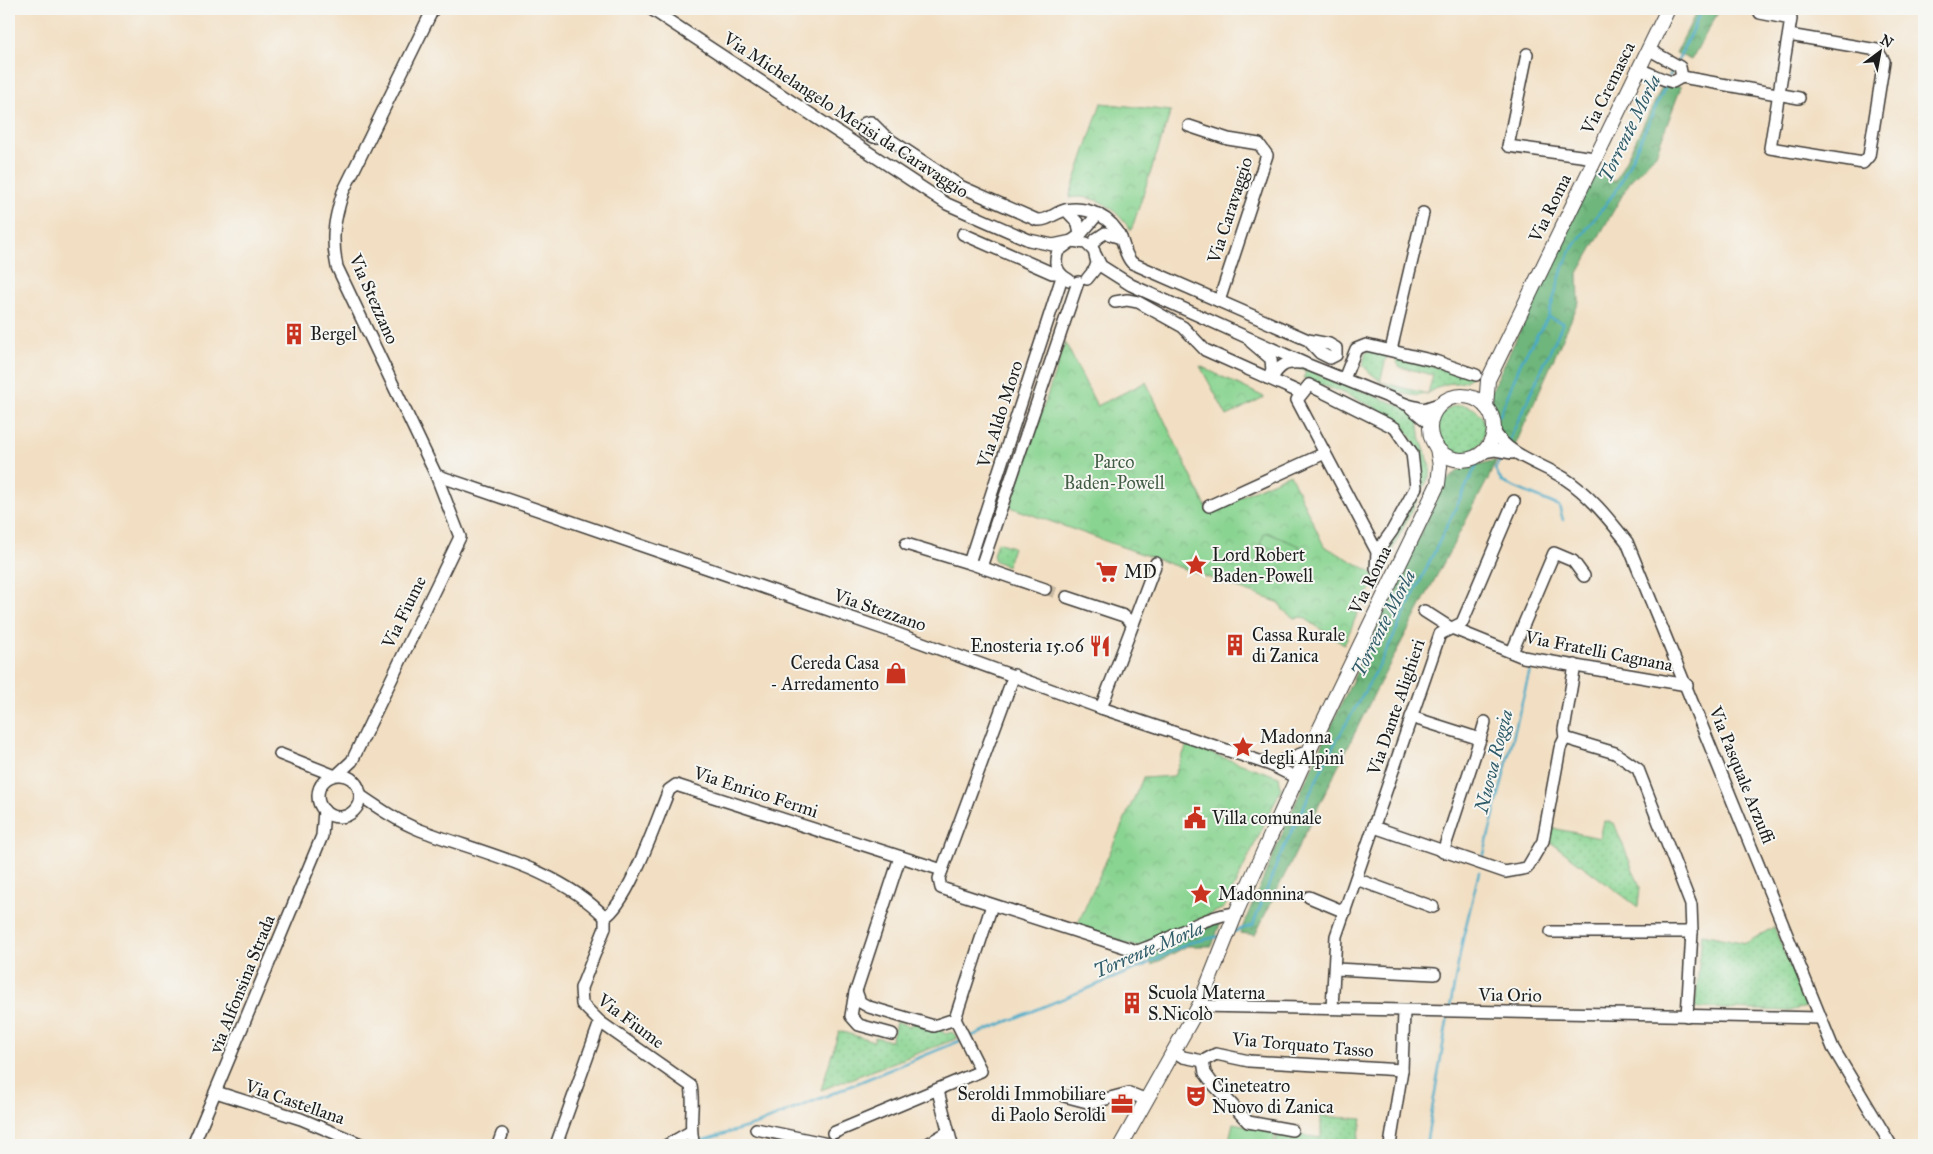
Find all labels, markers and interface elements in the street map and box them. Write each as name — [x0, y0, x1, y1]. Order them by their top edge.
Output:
street label: Via Michelangelo Merisi da Caravaggio — [718, 27, 973, 203]
north arrow — [1856, 28, 1906, 78]
text: N — [1877, 31, 1896, 52]
street label: Via Cremasca — [1576, 38, 1640, 139]
water label: Torrente Morla — [1594, 71, 1665, 186]
street label: Via Caravaggio — [1202, 154, 1258, 267]
street label: Via Roma — [1524, 170, 1576, 247]
street label: Via Stezzano — [344, 250, 404, 347]
building icon: Bergel — [281, 321, 307, 347]
place label: Bergel — [310, 323, 357, 346]
street label: Via Aldo Moro — [972, 358, 1028, 471]
park label: Parco Baden-Powell — [1063, 451, 1165, 494]
street label: Via Roma — [1344, 542, 1396, 619]
place label: Lord Robert Baden-Powell — [1212, 544, 1313, 587]
place icon: Lord Robert Baden-Powell — [1183, 552, 1209, 578]
supermarket icon: MD — [1094, 559, 1120, 585]
place label: MD — [1124, 561, 1157, 583]
water label: Torrente Morla — [1347, 566, 1420, 681]
street label: Via Fiume — [377, 572, 431, 653]
street label: Via Stezzano — [830, 584, 929, 636]
place label: Cassa Rurale di Zanica — [1252, 624, 1345, 667]
street label: Via Fratelli Cagnana — [1522, 626, 1675, 677]
building icon: Cassa Rurale di Zanica — [1222, 632, 1248, 658]
restaurant icon: Enosteria 15.06 — [1087, 633, 1113, 659]
place label: Enosteria 15.06 — [970, 635, 1085, 657]
street label: Via Dante Alighieri — [1362, 636, 1431, 779]
place label: Cereda Casa - Arredamento — [770, 652, 879, 695]
shop icon: Cereda Casa - Arredamento — [883, 660, 909, 686]
street label: Via Pasquale Arzuffi — [1703, 702, 1780, 847]
water label: Nuova Roggia — [1469, 707, 1517, 816]
place label: Madonna degli Alpini — [1260, 726, 1344, 770]
place icon: Madonna degli Alpini — [1230, 734, 1256, 760]
street label: Via Enrico Fermi — [690, 761, 821, 822]
public building icon: Villa comunale — [1182, 805, 1208, 831]
place label: Villa comunale — [1211, 807, 1322, 829]
place icon: Madonnina — [1188, 881, 1214, 907]
place label: Madonnina — [1218, 883, 1305, 905]
street label: via Alfonsina Strada — [204, 911, 280, 1057]
water label: Torrente Morla — [1090, 916, 1206, 983]
place label: Scuola Materna S.Nicolò — [1148, 982, 1266, 1025]
street label: Via Orio — [1477, 983, 1542, 1007]
street label: Via Fiume — [593, 988, 669, 1053]
building icon: Scuola Materna S.Nicolò — [1119, 990, 1145, 1016]
street label: Via Torquato Tasso — [1230, 1028, 1375, 1063]
street label: Via Castellana — [241, 1074, 348, 1129]
place label: Cineteatro Nuovo di Zanica — [1212, 1075, 1334, 1118]
place label: Seroldi Immobiliare di Paolo Seroldi — [957, 1083, 1106, 1126]
theatre icon: Cineteatro Nuovo di Zanica — [1183, 1083, 1209, 1109]
office icon: Seroldi Immobiliare di Paolo Seroldi — [1109, 1091, 1135, 1117]

